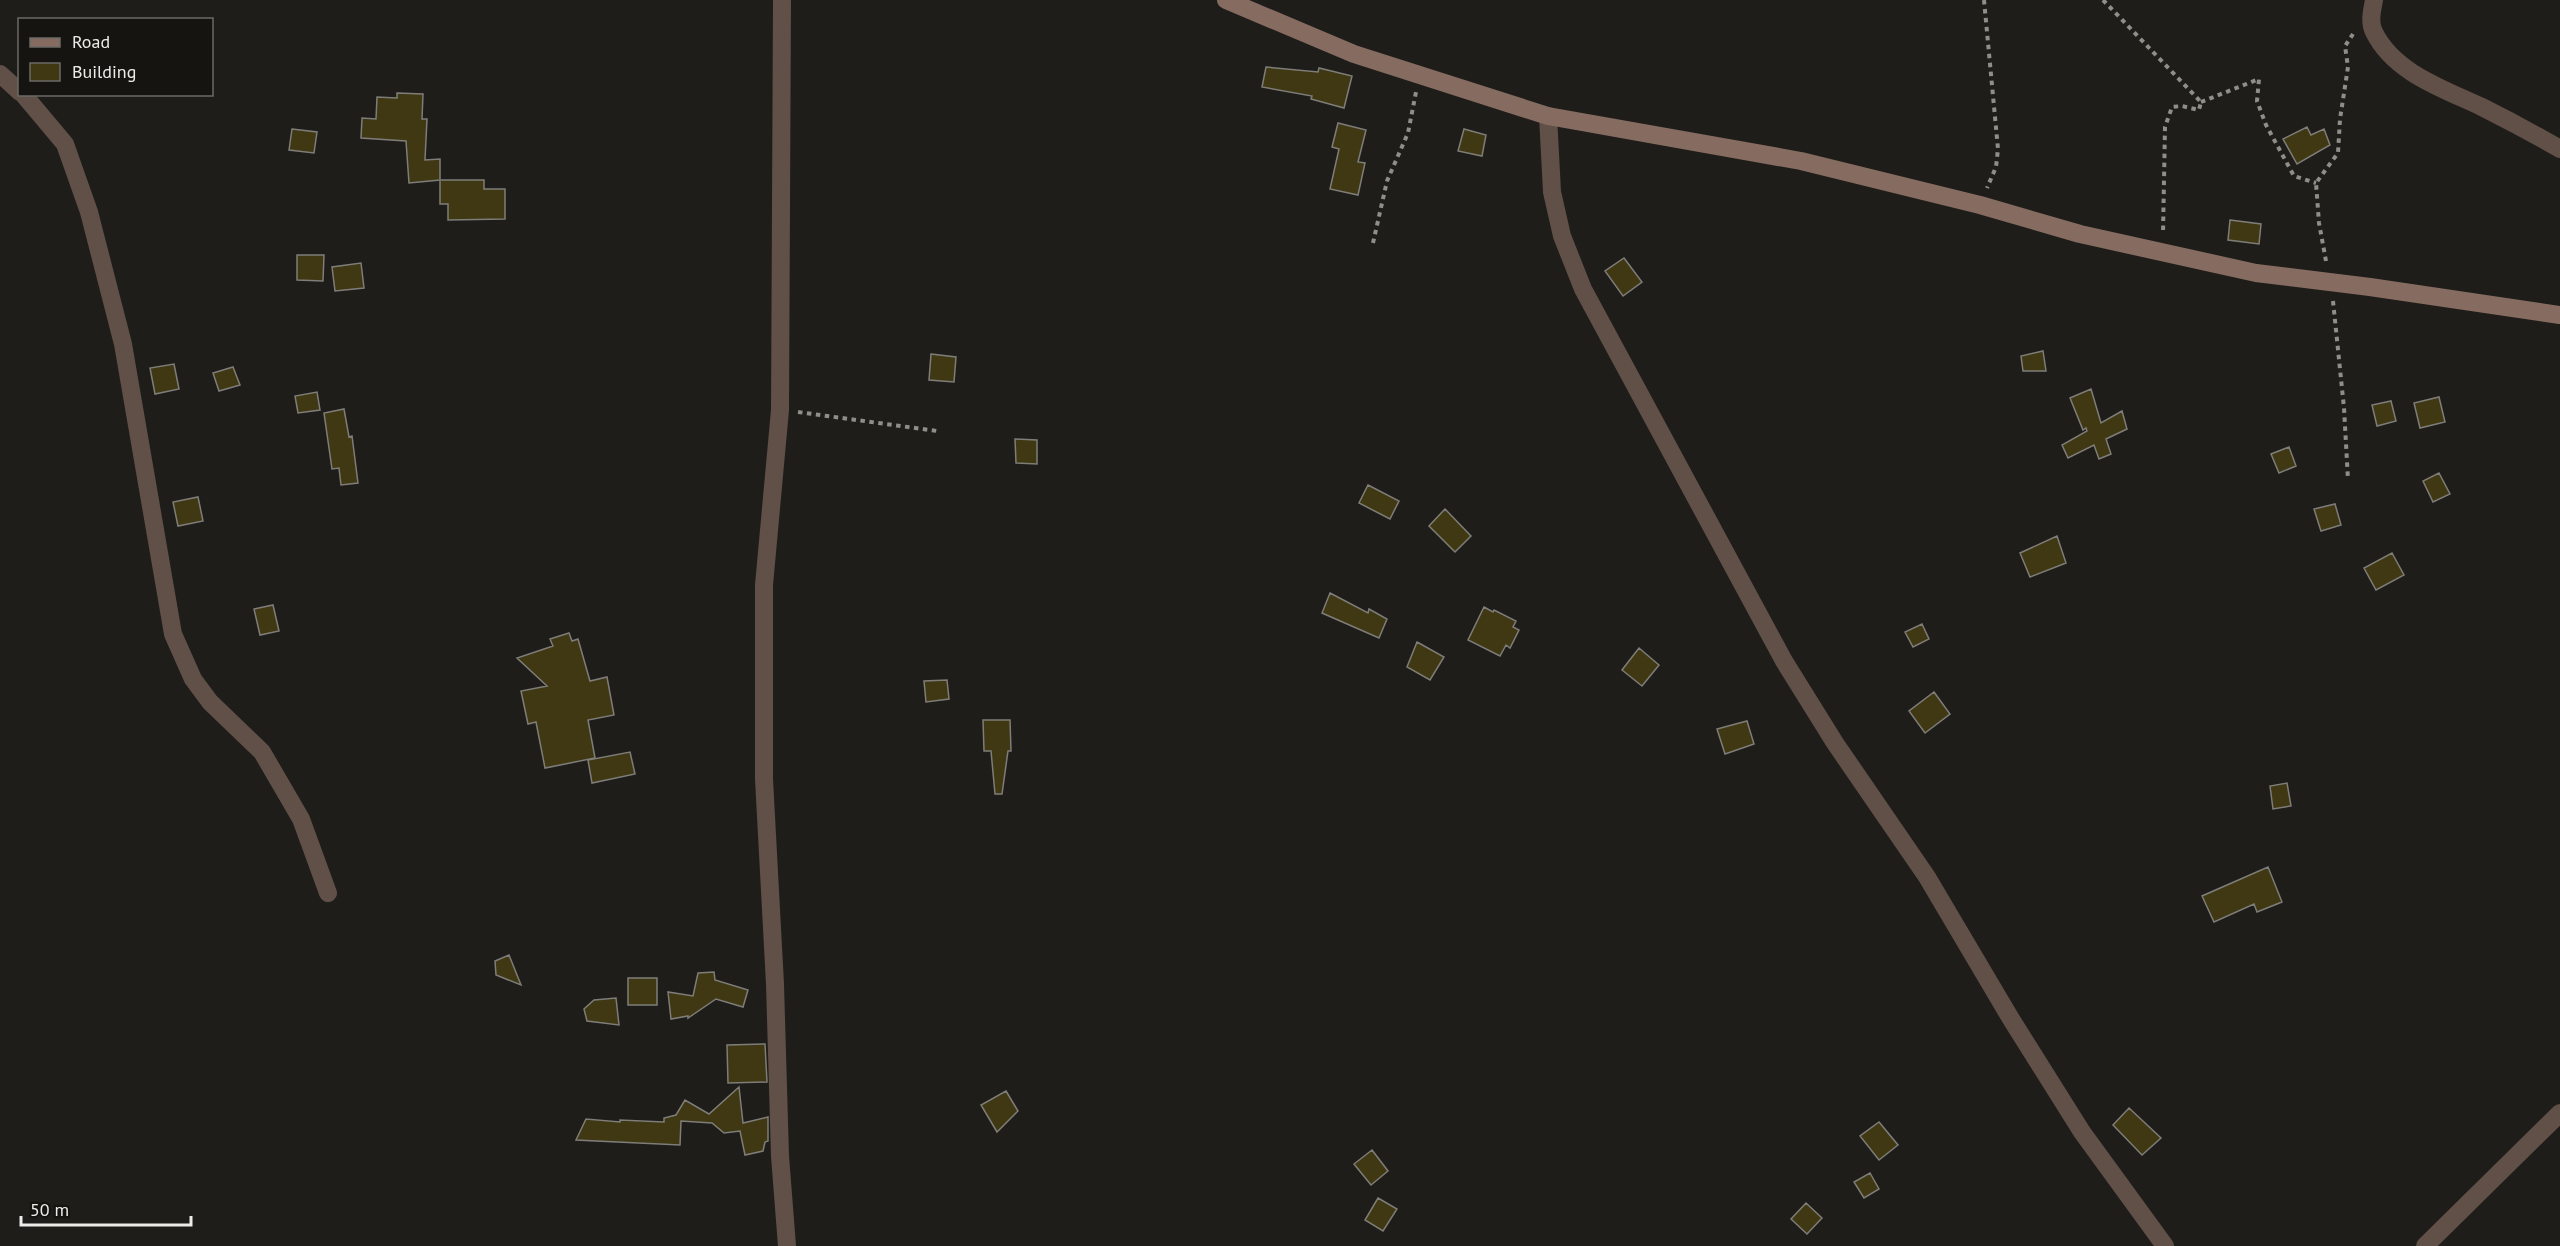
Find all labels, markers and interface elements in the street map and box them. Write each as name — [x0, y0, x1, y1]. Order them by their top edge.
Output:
legend — [18, 18, 213, 96]
text: Road — [72, 30, 110, 53]
text: Building — [72, 60, 136, 83]
scale bar — [21, 1189, 190, 1227]
text: 50 m — [30, 1198, 69, 1221]

